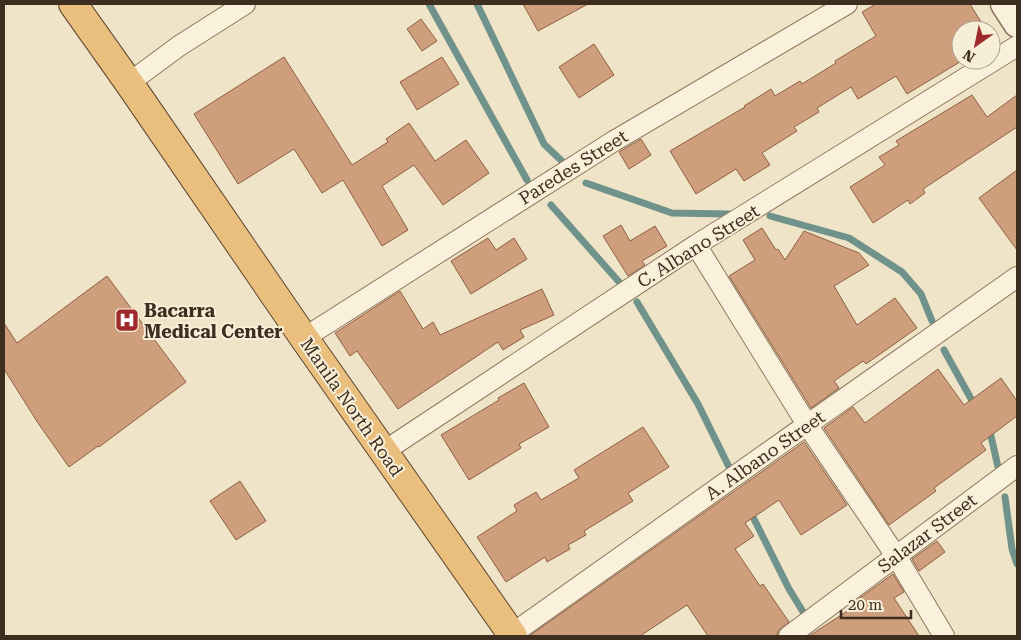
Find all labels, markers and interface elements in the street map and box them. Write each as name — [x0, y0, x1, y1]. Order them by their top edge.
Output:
north arrow — [951, 20, 1001, 70]
text: N — [960, 46, 978, 66]
street label: Paredes Street — [515, 125, 631, 209]
street label: C. Albano Street — [633, 200, 763, 292]
place label: Bacarra Medical Center — [144, 300, 283, 342]
hospital icon: Bacarra Medical Center — [114, 307, 140, 333]
street label: Manila North Road — [296, 334, 408, 481]
street label: A. Albano Street — [701, 406, 829, 504]
street label: Salazar Street — [873, 489, 981, 577]
scale bar — [841, 588, 911, 620]
text: 20 m — [848, 596, 883, 614]

